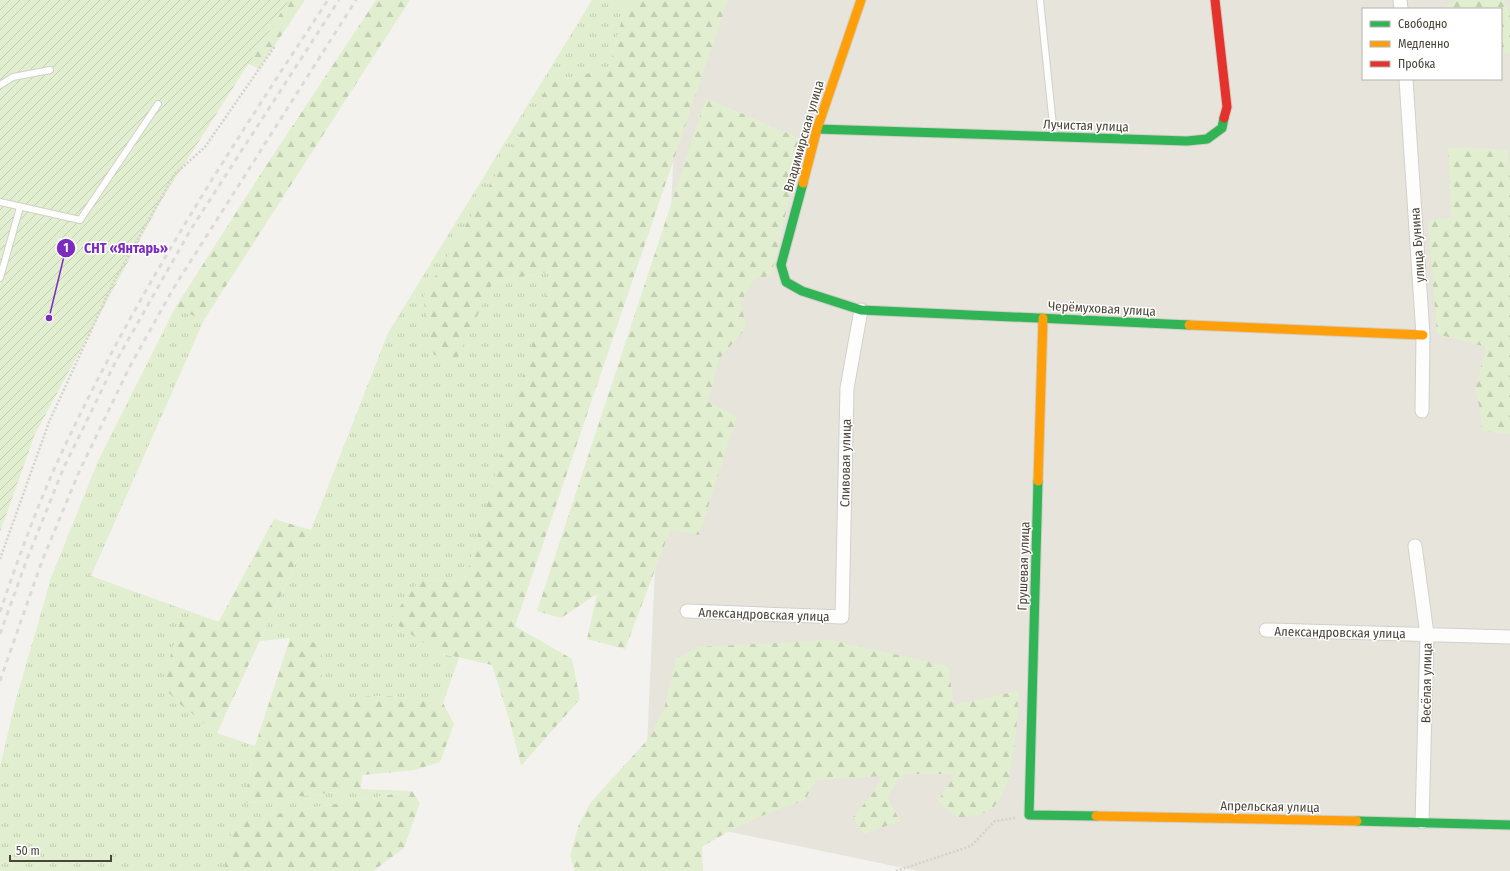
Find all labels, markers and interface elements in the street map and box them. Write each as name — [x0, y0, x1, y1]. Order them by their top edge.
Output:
legend — [1362, 8, 1502, 80]
text: Свободно — [1398, 17, 1447, 31]
text: Медленно — [1398, 37, 1450, 51]
text: Пробка — [1398, 57, 1436, 71]
street label: Владимирская улица — [780, 79, 827, 194]
street label: Лучистая улица — [1043, 117, 1129, 134]
street label: улица Бунина — [1407, 207, 1428, 283]
callout: СНТ «Янтарь» — [56, 235, 176, 261]
text: СНТ «Янтарь» — [84, 240, 168, 257]
text: 1 — [63, 241, 69, 255]
street label: Черёмуховая улица — [1048, 298, 1156, 319]
street label: Сливовая улица — [837, 419, 854, 507]
street label: Грушевая улица — [1014, 521, 1033, 611]
street label: Александровская улица — [698, 605, 830, 624]
street label: Александровская улица — [1274, 624, 1406, 641]
street label: Весёлая улица — [1418, 643, 1435, 723]
street label: Апрельская улица — [1220, 798, 1320, 815]
scale bar — [10, 837, 111, 863]
text: 50 m — [16, 844, 40, 858]

